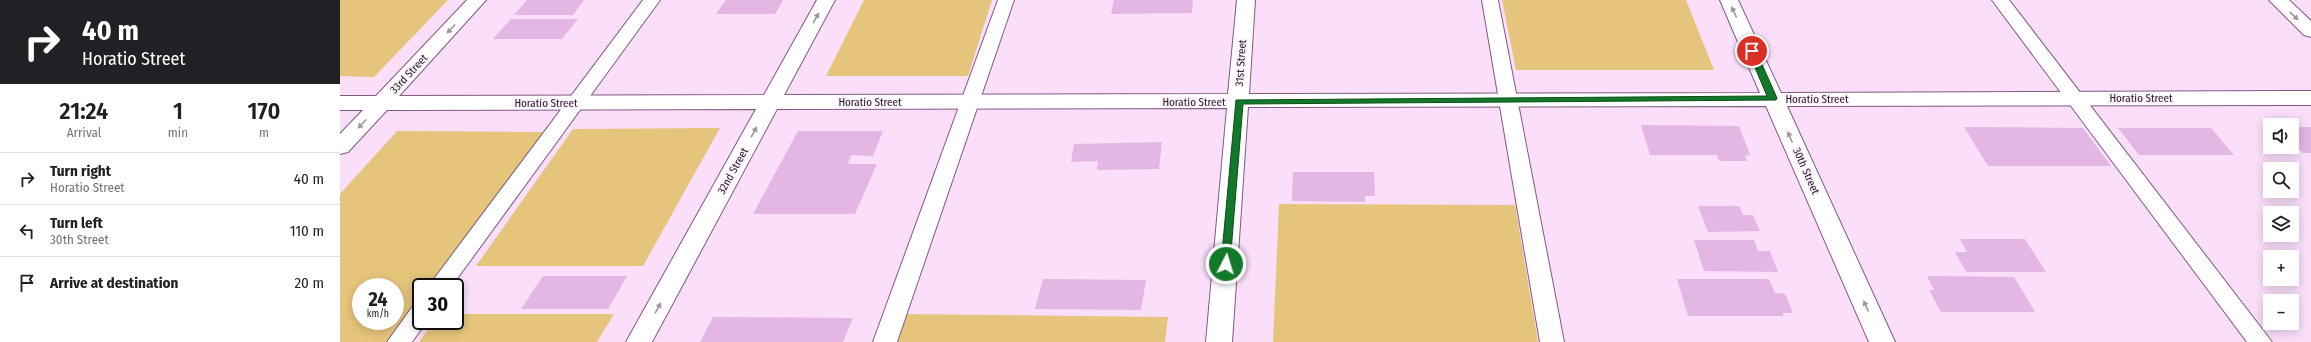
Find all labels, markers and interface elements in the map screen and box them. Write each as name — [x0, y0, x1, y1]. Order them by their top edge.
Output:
one-way arrow — [1731, 6, 1737, 17]
one-way arrow — [2289, 11, 2300, 20]
one-way arrow — [813, 12, 820, 24]
text: 40 m — [82, 14, 139, 47]
icon: right — [16, 16, 68, 68]
one-way arrow — [446, 23, 455, 34]
pin — [1735, 34, 1769, 68]
street label: 31st Street — [1233, 39, 1249, 87]
icon: arrive — [1741, 40, 1763, 62]
text: Horatio Street — [82, 48, 185, 70]
street label: 33rd Street — [388, 51, 431, 96]
street label: Horatio Street — [2109, 92, 2173, 105]
street label: Horatio Street — [1785, 93, 1849, 106]
street label: Horatio Street — [838, 96, 902, 109]
street label: Horatio Street — [1162, 96, 1226, 109]
text: 21:24 — [60, 97, 108, 125]
text: 1 — [173, 97, 183, 125]
text: 170 — [248, 97, 280, 125]
street label: Horatio Street — [514, 97, 578, 110]
map controls — [2263, 118, 2299, 330]
button: sound — [2263, 118, 2299, 154]
one-way arrow — [358, 119, 367, 128]
text: Arrival — [67, 125, 101, 140]
text: min — [168, 125, 188, 140]
text: m — [259, 125, 269, 140]
one-way arrow — [751, 126, 757, 138]
one-way arrow — [1787, 131, 1793, 142]
street label: 32nd Street — [715, 145, 751, 196]
street label: 30th Street — [1790, 146, 1822, 197]
text: Turn right — [50, 162, 111, 180]
button: search — [2263, 162, 2299, 198]
icon: right — [16, 168, 38, 190]
text: 40 m — [294, 170, 324, 188]
text: Horatio Street — [50, 180, 125, 195]
button: layers — [2263, 206, 2299, 242]
text: Turn left — [50, 214, 103, 232]
icon: left — [16, 220, 38, 242]
text: 110 m — [290, 222, 324, 240]
text: 30th Street — [50, 232, 109, 247]
position arrow — [1205, 243, 1247, 285]
button: + — [2263, 250, 2299, 286]
icon: arrive — [16, 272, 38, 294]
text: Arrive at destination — [50, 274, 178, 292]
text: 20 m — [295, 274, 324, 292]
speed limit sign: 30 — [412, 278, 464, 330]
text: 24 — [368, 287, 388, 311]
button: − — [2263, 294, 2299, 330]
one-way arrow — [1863, 300, 1869, 312]
one-way arrow — [655, 302, 661, 314]
text: km/h — [367, 308, 389, 320]

